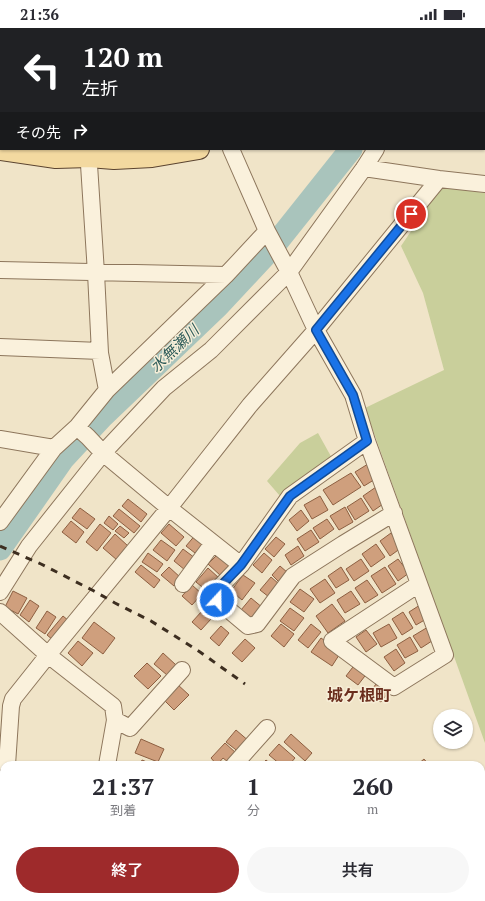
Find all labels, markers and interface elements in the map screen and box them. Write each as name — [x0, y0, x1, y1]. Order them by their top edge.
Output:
text: 21:36 — [20, 4, 59, 24]
text: 120 m — [82, 38, 163, 75]
icon: left — [16, 44, 68, 96]
text: 左折 — [82, 76, 118, 100]
icon: right — [69, 120, 91, 142]
text: その先 — [16, 122, 61, 142]
pin — [394, 197, 428, 231]
icon: arrive — [400, 203, 422, 225]
water label: 水無瀬川 — [145, 319, 204, 376]
position arrow — [196, 579, 238, 621]
district label: 城ケ根町 — [327, 684, 391, 706]
map controls — [433, 709, 473, 749]
button: layers — [433, 709, 473, 749]
text: 21:37 — [92, 770, 155, 802]
text: 1 — [247, 770, 260, 802]
text: 260 — [352, 770, 393, 802]
text: m — [367, 800, 378, 818]
text: 到着 — [110, 801, 136, 819]
text: 分 — [247, 801, 260, 819]
button: 終了 — [16, 847, 239, 893]
button: 共有 — [247, 847, 469, 893]

